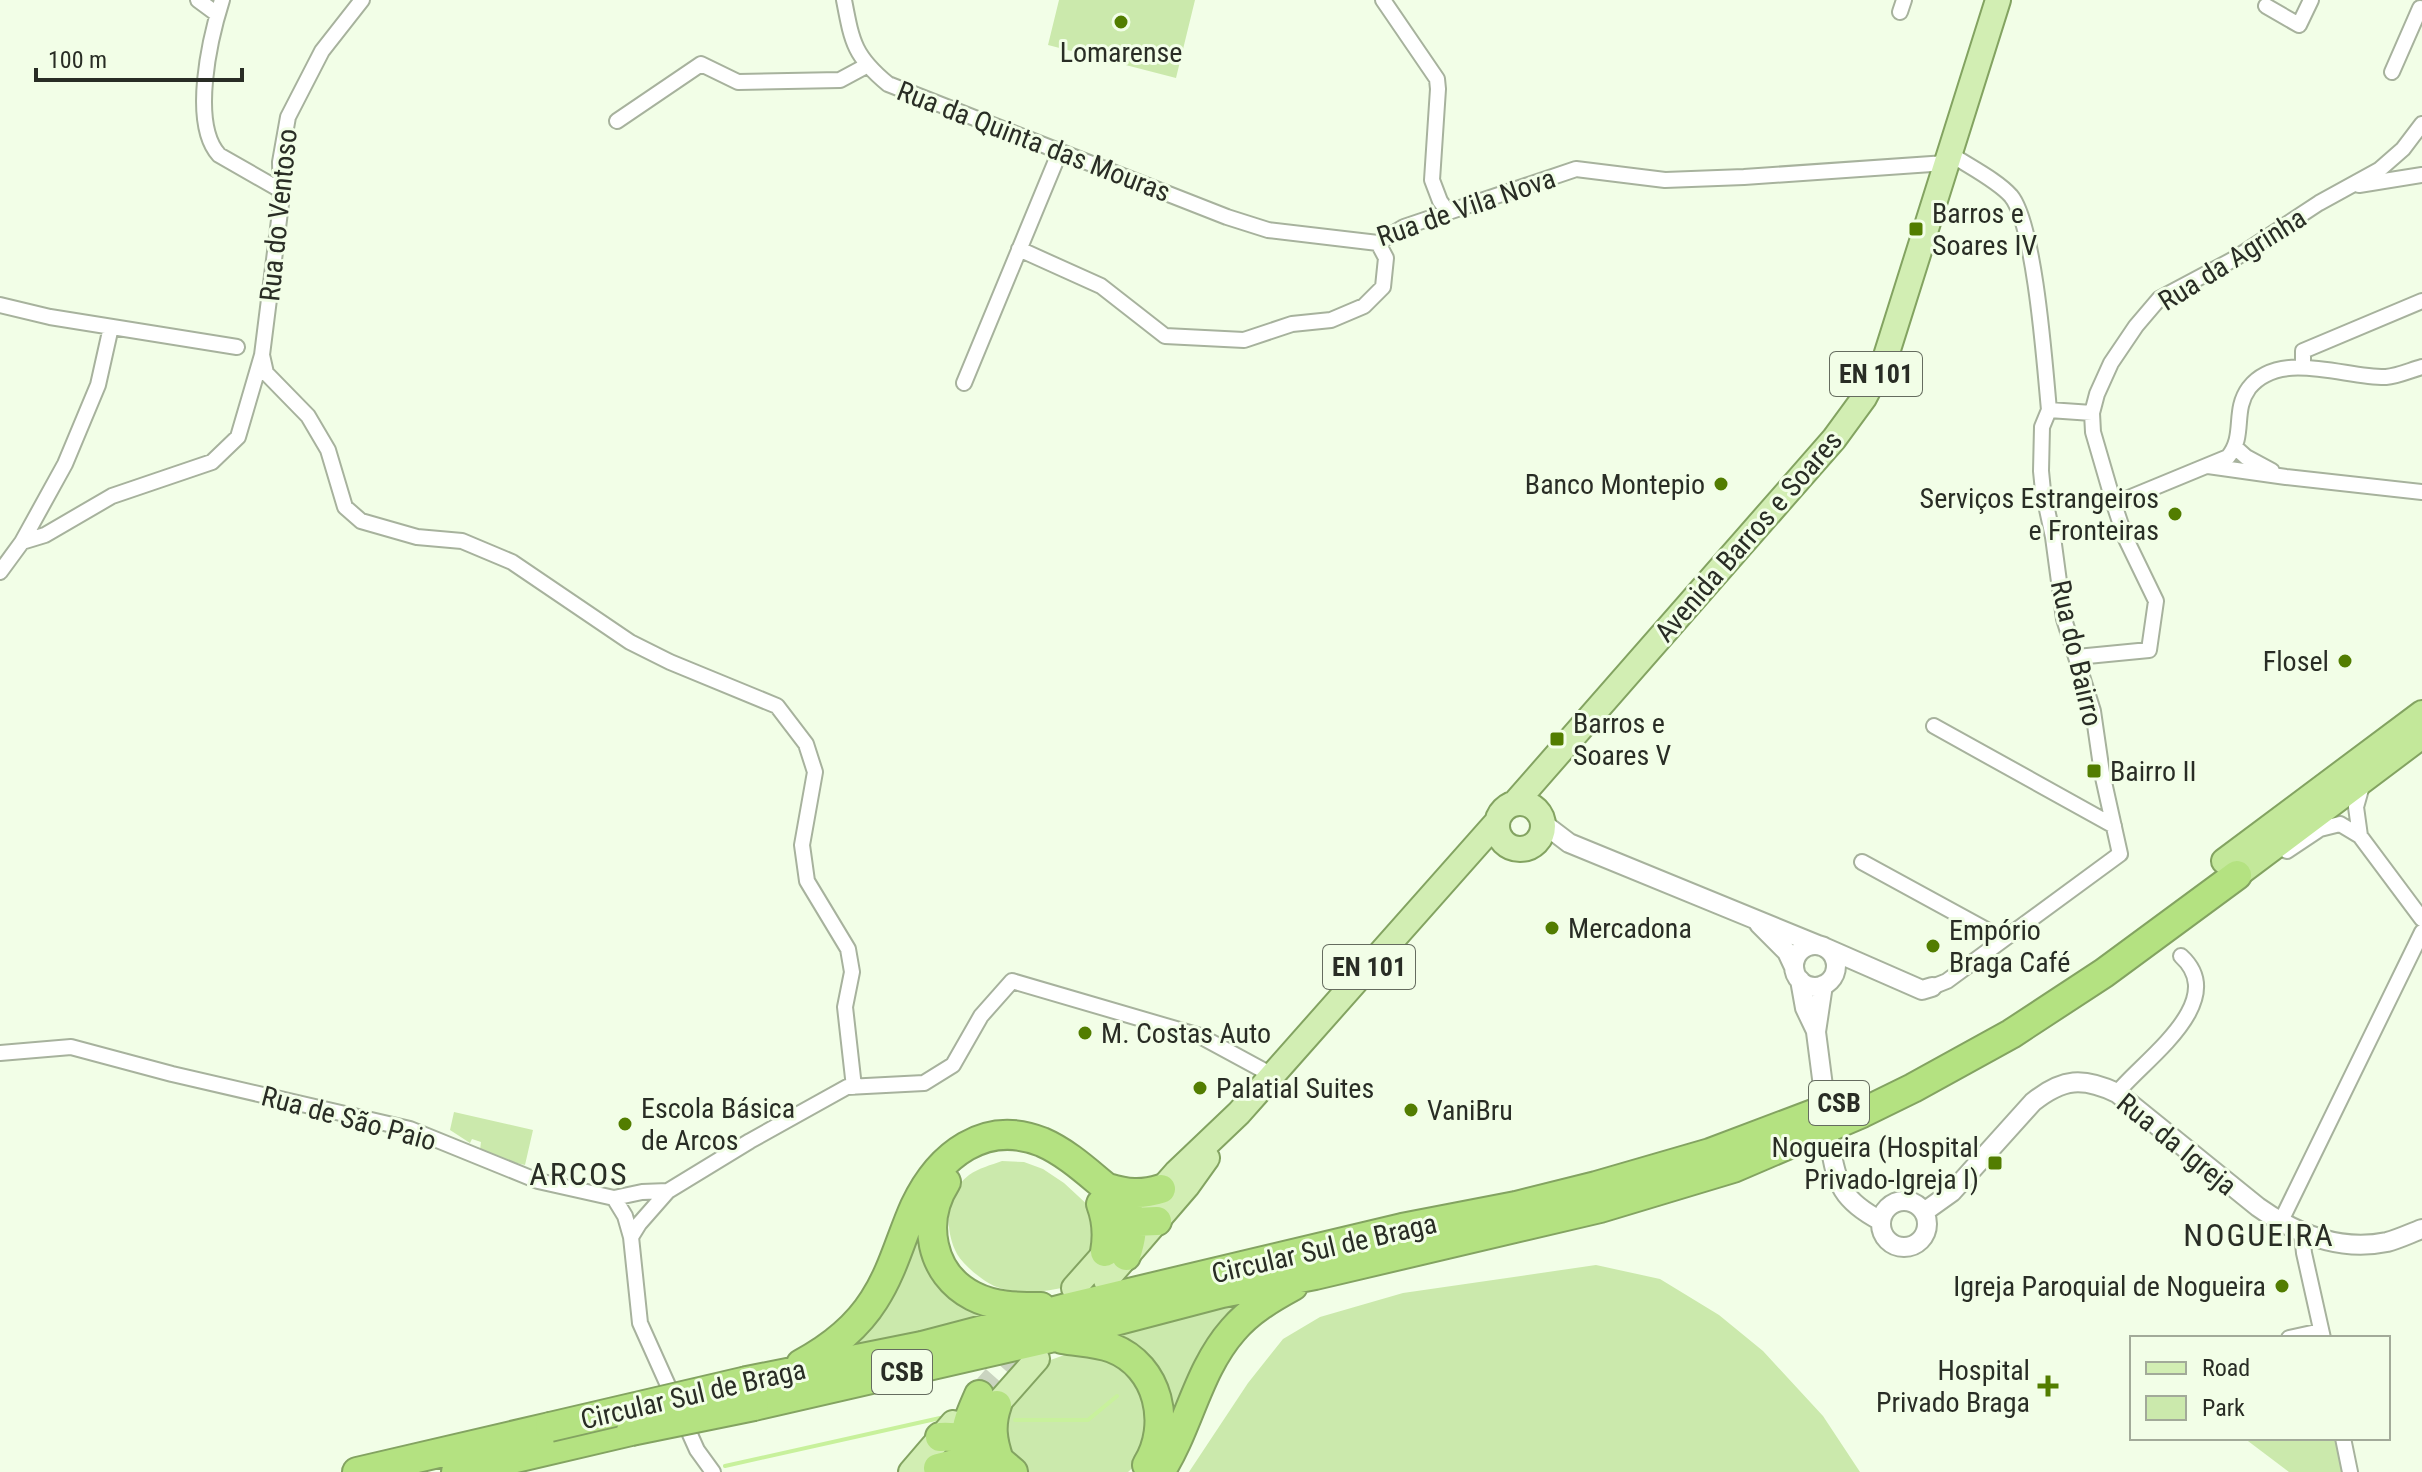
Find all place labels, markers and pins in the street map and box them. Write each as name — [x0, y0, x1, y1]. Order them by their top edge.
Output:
marker: Lomarense — [1112, 13, 1130, 31]
place label: Lomarense — [1060, 36, 1182, 69]
place label: Barros e Soares IV — [1932, 197, 2038, 262]
marker: Barros e Soares IV — [1907, 220, 1925, 238]
place label: Banco Montepio — [1525, 468, 1705, 501]
marker: Banco Montepio — [1712, 475, 1730, 493]
place label: Serviços Estrangeiros e Fronteiras — [1920, 482, 2159, 547]
marker: Serviços Estrangeiros e Fronteiras — [2166, 505, 2184, 523]
place label: Flosel — [2263, 645, 2329, 678]
marker: Flosel — [2336, 652, 2354, 670]
place label: Barros e Soares V — [1573, 707, 1672, 772]
marker: Barros e Soares V — [1548, 730, 1566, 748]
place label: Bairro II — [2110, 755, 2196, 788]
marker: Bairro II — [2085, 762, 2103, 780]
place label: Mercadona — [1568, 912, 1692, 945]
place label: Empório Braga Café — [1949, 914, 2070, 979]
marker: Mercadona — [1543, 919, 1561, 937]
marker: Empório Braga Café — [1924, 937, 1942, 955]
place label: M. Costas Auto — [1101, 1017, 1271, 1050]
marker: M. Costas Auto — [1076, 1024, 1094, 1042]
place label: Palatial Suites — [1216, 1072, 1374, 1105]
marker: Palatial Suites — [1191, 1079, 1209, 1097]
place label: Escola Básica de Arcos — [641, 1092, 795, 1157]
place label: VaniBru — [1427, 1094, 1513, 1127]
marker: VaniBru — [1402, 1101, 1420, 1119]
marker: Escola Básica de Arcos — [616, 1115, 634, 1133]
place label: Nogueira (Hospital Privado-Igreja I) — [1772, 1131, 1979, 1196]
marker: Nogueira (Hospital Privado-Igreja I) — [1986, 1154, 2004, 1172]
place label: Igreja Paroquial de Nogueira — [1953, 1270, 2266, 1303]
marker: Igreja Paroquial de Nogueira — [2273, 1277, 2291, 1295]
place label: Hospital Privado Braga — [1876, 1354, 2030, 1419]
marker: Hospital Privado Braga — [2037, 1375, 2059, 1397]

